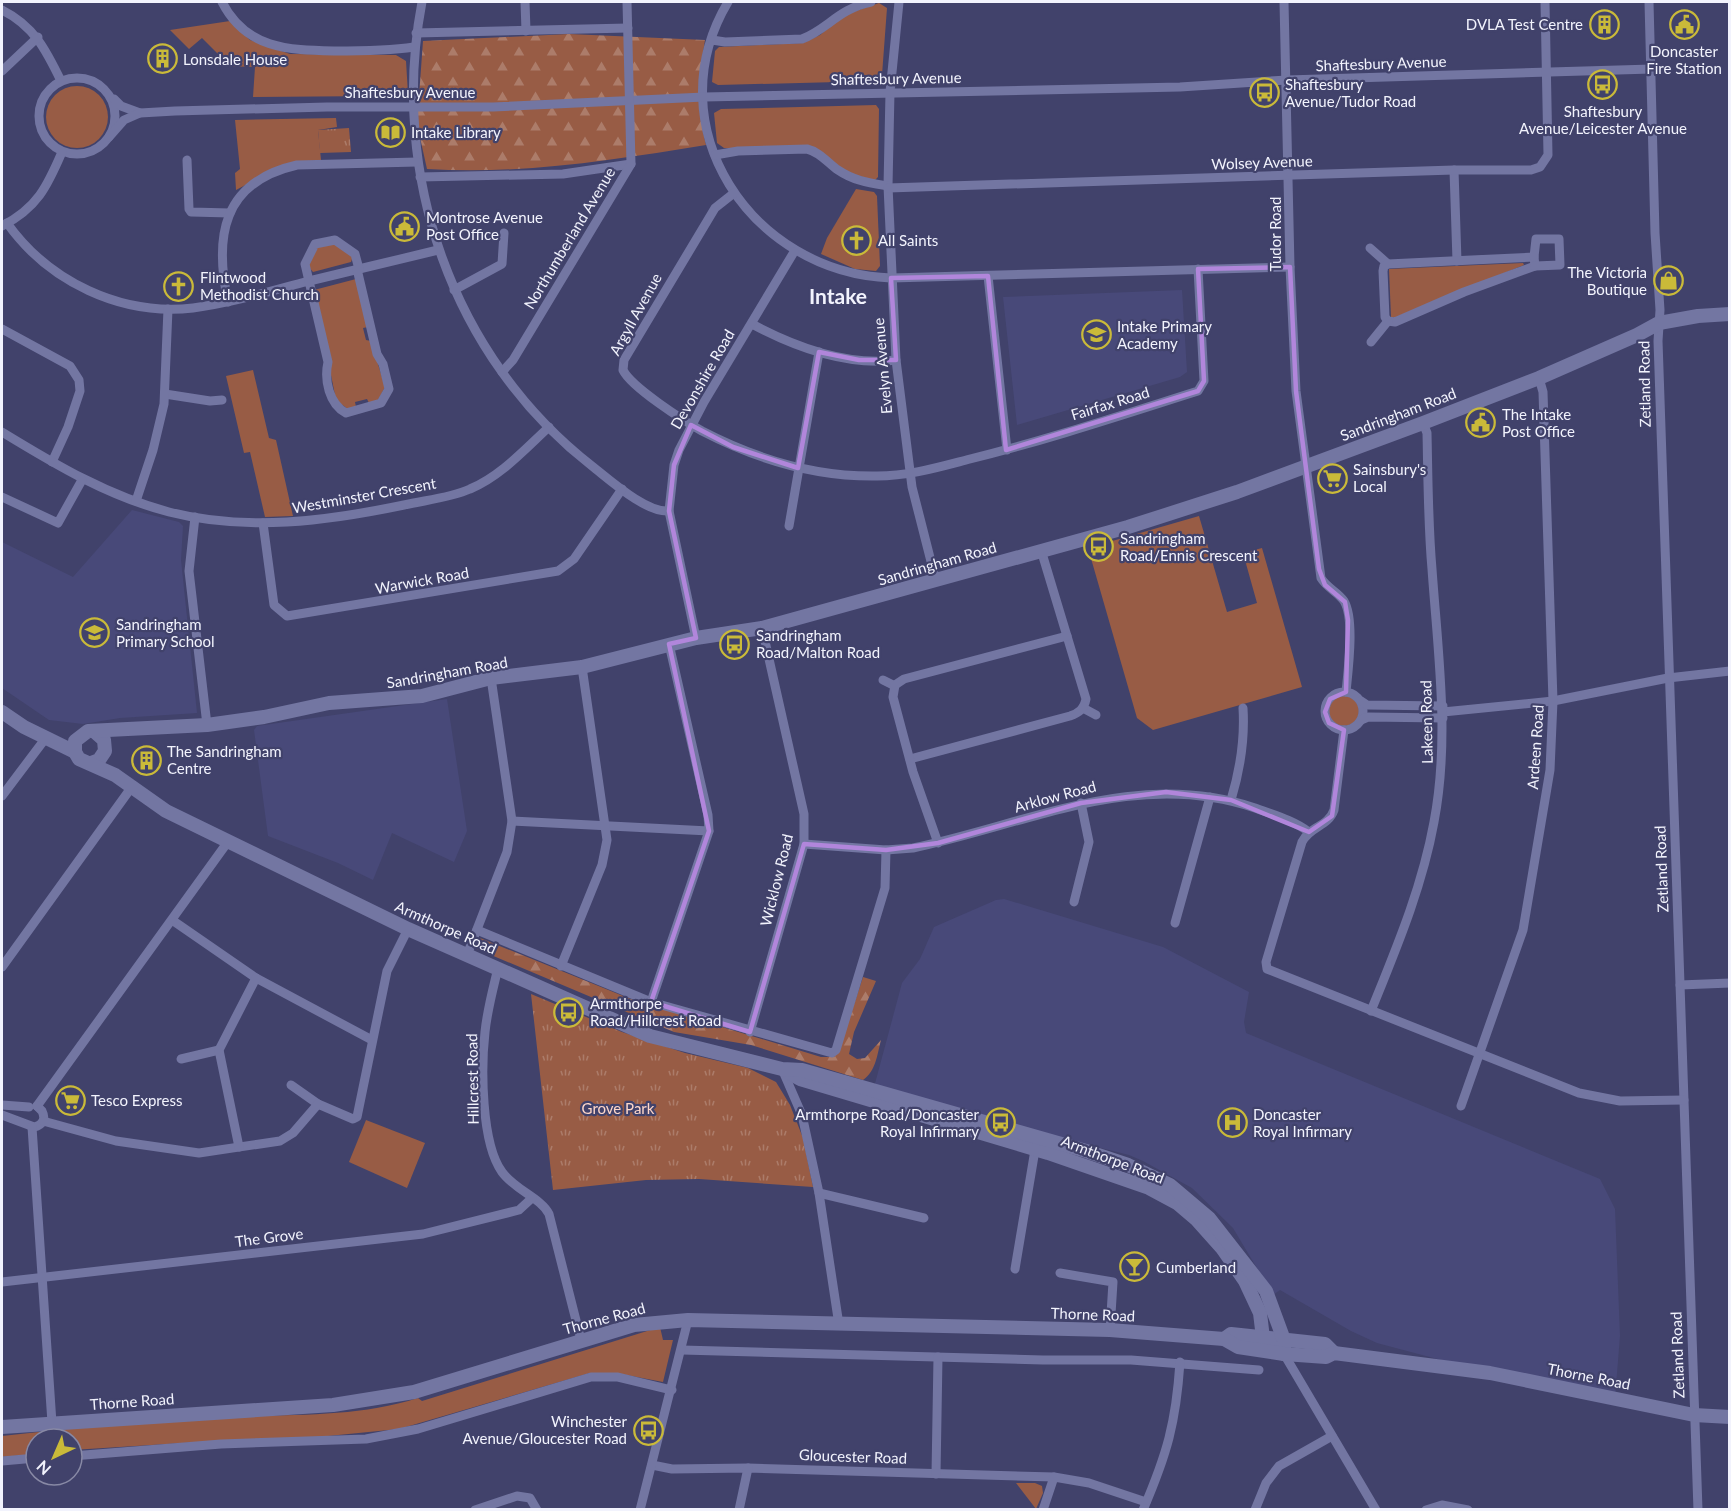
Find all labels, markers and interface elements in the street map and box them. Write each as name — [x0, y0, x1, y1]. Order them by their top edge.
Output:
building icon: DVLA Test Centre — [1588, 8, 1620, 40]
public building icon: Doncaster Fire Station — [1668, 8, 1700, 40]
place label: DVLA Test Centre — [1466, 15, 1583, 33]
place label: Doncaster Fire Station — [1646, 42, 1722, 77]
building icon: Lonsdale House — [146, 43, 178, 75]
place label: Lonsdale House — [183, 50, 287, 68]
street label: Shaftesbury Avenue — [1315, 52, 1447, 74]
street label: Shaftesbury Avenue — [830, 68, 962, 88]
bus stop icon: Shaftesbury Avenue/Leicester Avenue — [1587, 68, 1619, 100]
place label: Shaftesbury Avenue/Tudor Road — [1285, 75, 1416, 110]
bus stop icon: Shaftesbury Avenue/Tudor Road — [1248, 77, 1280, 109]
street label: Shaftesbury Avenue — [345, 83, 476, 101]
place label: Shaftesbury Avenue/Leicester Avenue — [1519, 102, 1687, 137]
library icon: Intake Library — [374, 116, 406, 148]
place label: Intake Library — [411, 123, 501, 141]
street label: Wolsey Avenue — [1211, 151, 1313, 173]
street label: Northumberland Avenue — [520, 164, 619, 312]
street label: Tudor Road — [1266, 197, 1284, 271]
place label: Montrose Avenue Post Office — [426, 208, 543, 243]
public building icon: Montrose Avenue Post Office — [389, 210, 421, 242]
church icon: All Saints — [841, 224, 873, 256]
place label: All Saints — [878, 231, 938, 249]
place label: The Victoria Boutique — [1567, 263, 1647, 298]
shop icon: The Victoria Boutique — [1652, 265, 1684, 297]
place label: Flintwood Methodist Church — [200, 268, 319, 303]
church icon: Flintwood Methodist Church — [163, 270, 195, 302]
street label: Argyll Avenue — [605, 270, 665, 358]
district label: Intake — [809, 283, 867, 308]
street label: Evelyn Avenue — [869, 317, 895, 415]
place label: Intake Primary Academy — [1117, 317, 1212, 352]
school or university icon: Intake Primary Academy — [1080, 319, 1112, 351]
street label: Devonshire Road — [666, 326, 738, 432]
street label: Zetland Road — [1634, 340, 1654, 428]
street label: Fairfax Road — [1069, 383, 1151, 423]
street label: Sandringham Road — [1337, 384, 1459, 444]
place label: The Intake Post Office — [1502, 405, 1575, 440]
public building icon: The Intake Post Office — [1465, 407, 1497, 439]
place label: Sainsbury's Local — [1353, 460, 1426, 495]
supermarket icon: Sainsbury's Local — [1316, 462, 1348, 494]
street label: Westminster Crescent — [291, 473, 438, 517]
place label: Sandringham Road/Ennis Crescent — [1120, 529, 1258, 564]
bus stop icon: Sandringham Road/Ennis Crescent — [1083, 531, 1115, 563]
street label: Sandringham Road — [876, 537, 998, 589]
street label: Warwick Road — [374, 563, 470, 597]
place label: Sandringham Primary School — [116, 615, 215, 650]
school or university icon: Sandringham Primary School — [79, 617, 111, 649]
place label: Sandringham Road/Malton Road — [756, 626, 880, 661]
bus stop icon: Sandringham Road/Malton Road — [719, 628, 751, 660]
street label: Sandringham Road — [385, 652, 509, 692]
street label: Lakeen Road — [1416, 680, 1436, 764]
street label: Ardeen Road — [1523, 704, 1547, 790]
place label: The Sandringham Centre — [167, 742, 282, 777]
building icon: The Sandringham Centre — [130, 744, 162, 776]
street label: Arklow Road — [1012, 776, 1098, 816]
street label: Zetland Road — [1650, 825, 1672, 913]
street label: Wicklow Road — [756, 832, 796, 928]
street label: Armthorpe Road — [393, 897, 499, 957]
place label: Armthorpe Road/Hillcrest Road — [590, 994, 721, 1029]
bus stop icon: Armthorpe Road/Hillcrest Road — [553, 996, 585, 1028]
street label: Hillcrest Road — [462, 1033, 482, 1125]
supermarket icon: Tesco Express — [54, 1084, 86, 1116]
place label: Tesco Express — [91, 1091, 182, 1109]
park label: Grove Park — [582, 1099, 655, 1117]
place label: Armthorpe Road/Doncaster Royal Infirmary — [795, 1105, 980, 1140]
place label: Doncaster Royal Infirmary — [1253, 1105, 1352, 1140]
bus stop icon: Armthorpe Road/Doncaster Royal Infirmary — [984, 1107, 1016, 1139]
hospital icon: Doncaster Royal Infirmary — [1216, 1107, 1248, 1139]
street label: Armthorpe Road — [1059, 1131, 1167, 1187]
street label: The Grove — [234, 1224, 304, 1250]
bar icon: Cumberland — [1119, 1251, 1151, 1283]
place label: Cumberland — [1156, 1258, 1236, 1276]
street label: Thorne Road — [561, 1298, 647, 1338]
street label: Thorne Road — [1050, 1304, 1136, 1324]
street label: Zetland Road — [1666, 1311, 1688, 1399]
street label: Thorne Road — [1546, 1359, 1632, 1393]
street label: Thorne Road — [89, 1389, 175, 1413]
place label: Winchester Avenue/Gloucester Road — [462, 1412, 628, 1447]
bus stop icon: Winchester Avenue/Gloucester Road — [632, 1414, 664, 1446]
north arrow — [24, 1427, 84, 1487]
street label: Gloucester Road — [799, 1445, 907, 1467]
text: N — [32, 1457, 54, 1479]

